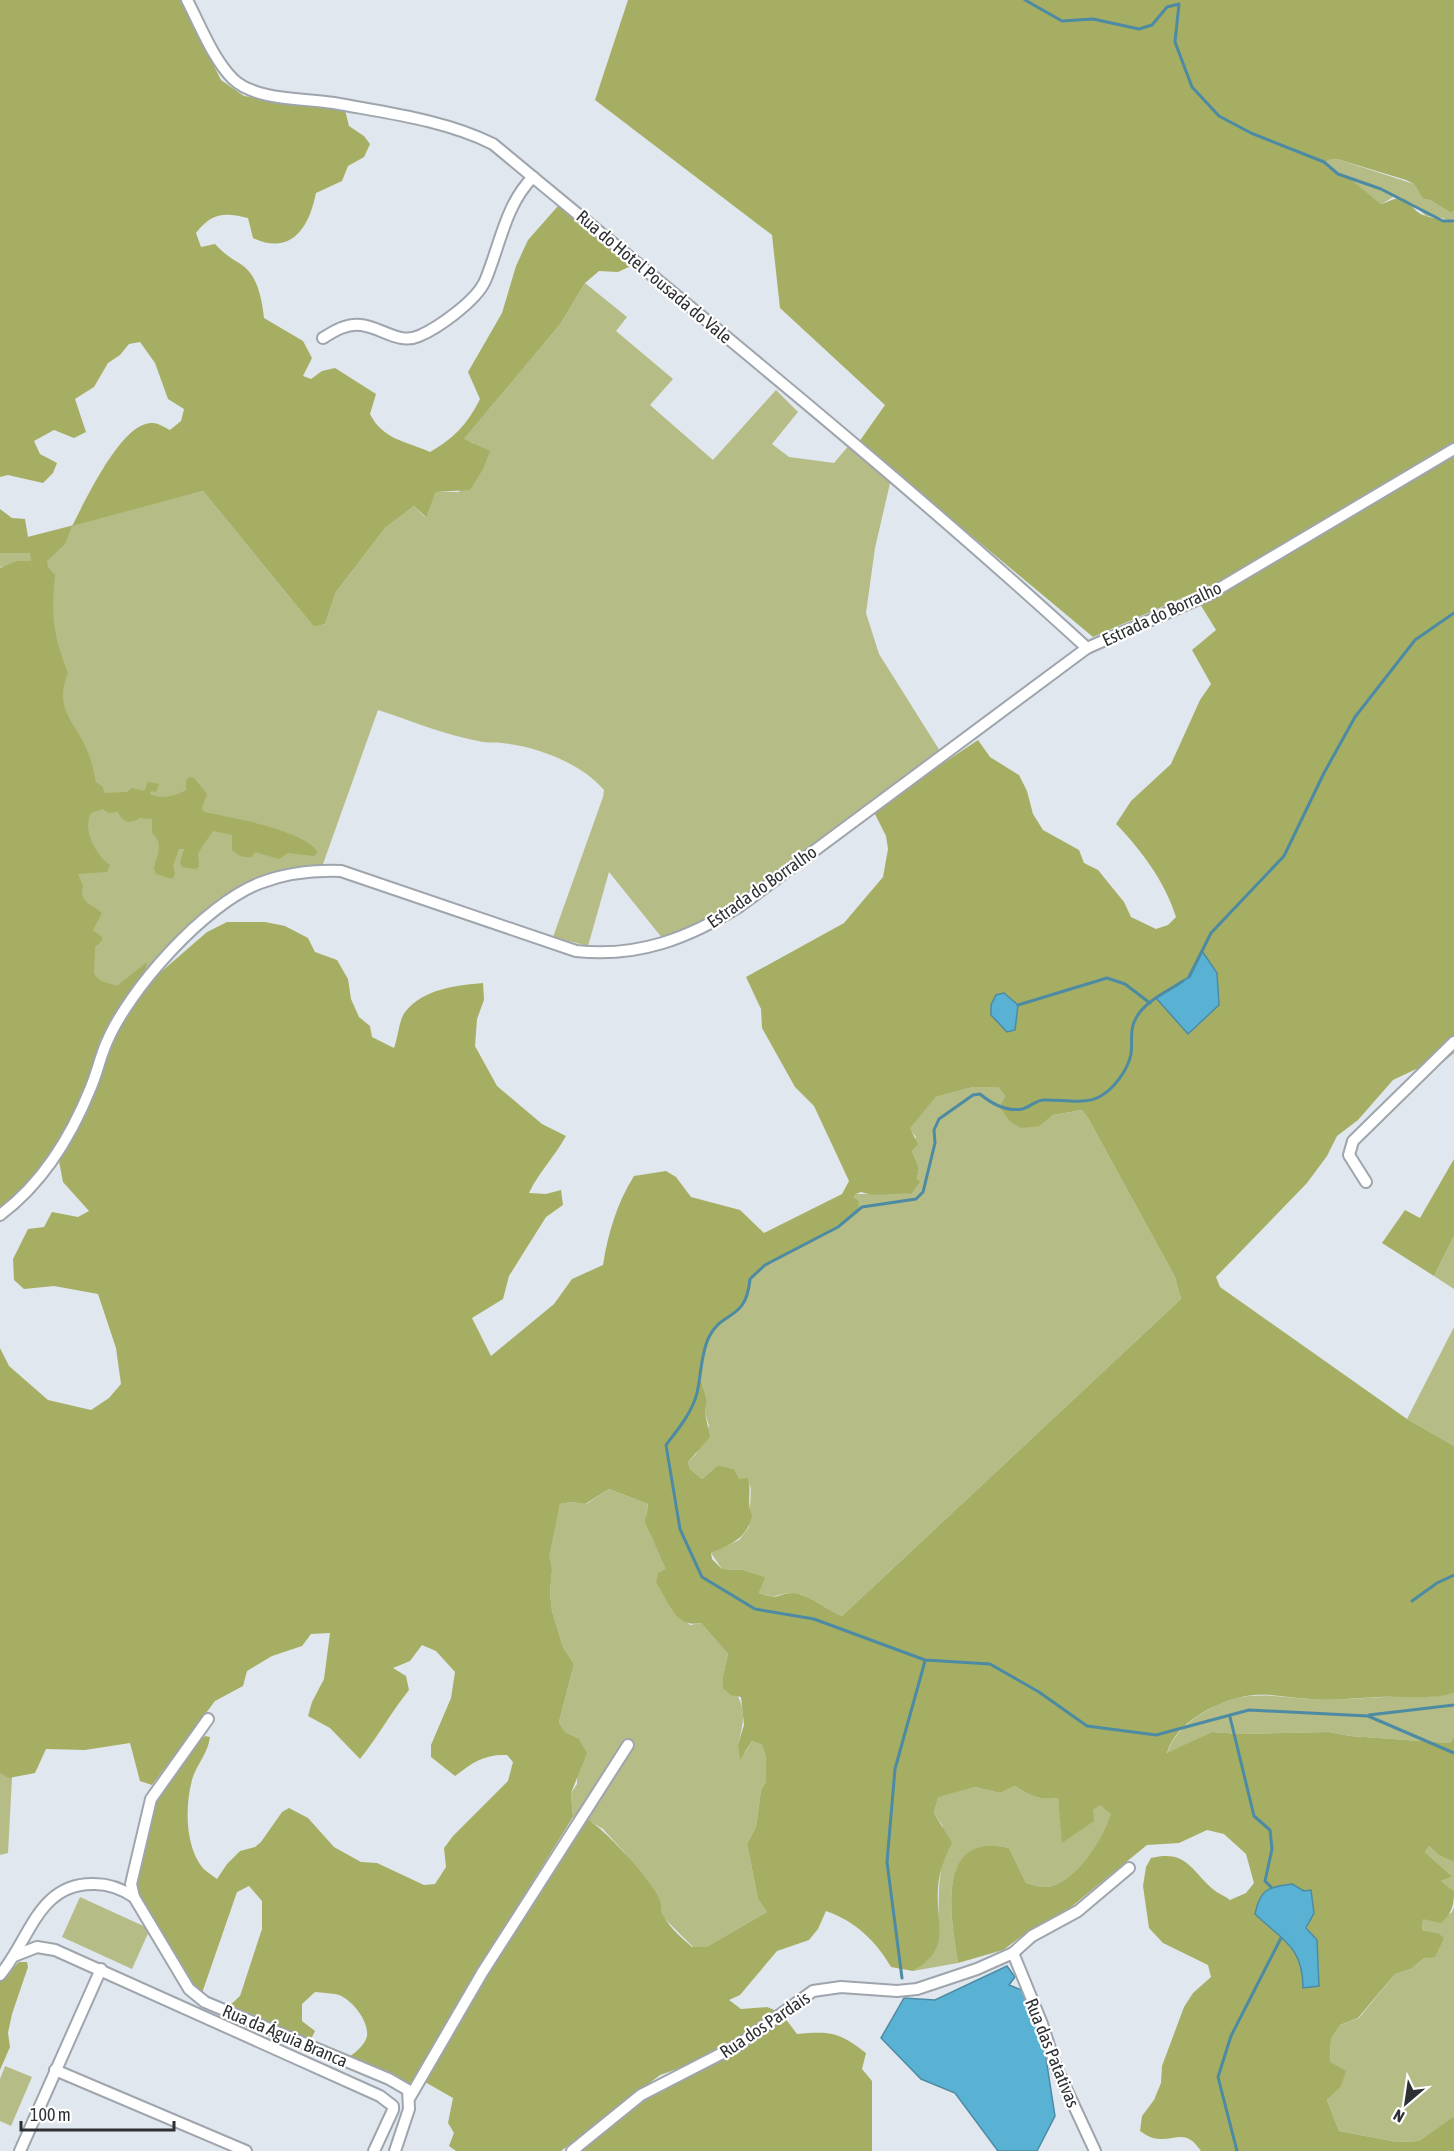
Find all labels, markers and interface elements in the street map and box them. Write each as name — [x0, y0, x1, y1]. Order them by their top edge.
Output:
street label: Rua do Hotel Pousada do Vale — [572, 206, 736, 348]
street label: Estrada do Borralho — [1099, 577, 1225, 650]
street label: Estrada do Borralho — [703, 841, 821, 932]
street label: Rua dos Pardais — [716, 1987, 814, 2062]
street label: Rua das Patativas — [1021, 1995, 1084, 2110]
street label: Rua da Águia Branca — [220, 2000, 351, 2071]
north arrow — [1376, 2073, 1436, 2133]
scale bar — [21, 2094, 174, 2132]
text: 100 m — [30, 2104, 71, 2125]
text: N — [1390, 2106, 1407, 2126]

